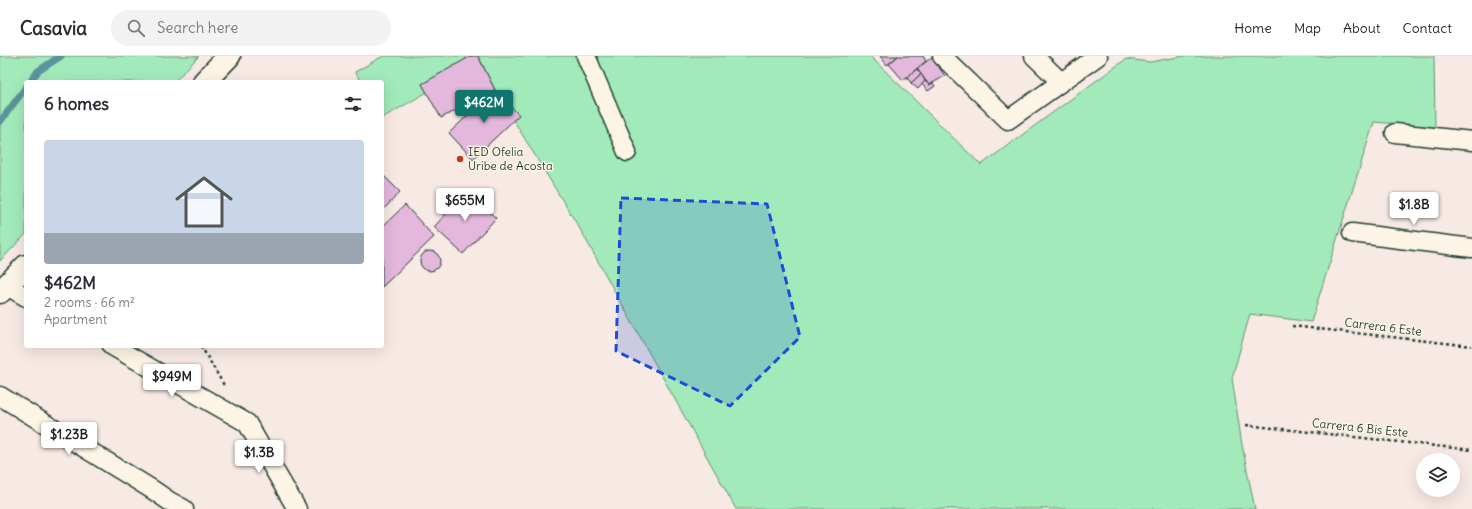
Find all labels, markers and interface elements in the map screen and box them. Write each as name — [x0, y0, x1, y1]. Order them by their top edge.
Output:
search box — [111, 10, 391, 46]
text: Casavia — [20, 16, 87, 40]
icon: search — [125, 17, 147, 39]
text: Search here — [157, 18, 238, 37]
text: Home — [1234, 19, 1272, 37]
text: Map — [1294, 19, 1321, 37]
text: About — [1343, 19, 1381, 37]
text: Contact — [1403, 19, 1452, 37]
pin: $462M — [456, 90, 512, 124]
text: 6 homes — [44, 93, 109, 115]
icon: filters — [342, 93, 364, 115]
text: $462M — [464, 94, 504, 111]
place label: IED Ofelia Uribe de Acosta — [468, 144, 553, 173]
marker: IED Ofelia Uribe de Acosta — [455, 154, 465, 164]
icon: home — [168, 166, 240, 238]
pin: $655M — [437, 188, 493, 222]
text: $655M — [445, 192, 485, 209]
pin: $1.8B — [1386, 192, 1442, 226]
text: $1.8B — [1399, 196, 1429, 213]
text: $462M — [44, 272, 96, 294]
text: 2 rooms · 66 m² — [44, 294, 135, 311]
text: Apartment — [44, 311, 107, 328]
street label: Carrera 6 Este — [1344, 314, 1423, 339]
pin: $949M — [144, 364, 200, 398]
text: $949M — [152, 368, 192, 385]
street label: Carrera 6 Bis Este — [1311, 415, 1409, 440]
pin: $1.23B — [36, 422, 102, 456]
text: $1.23B — [50, 426, 88, 443]
pin: $1.3B — [231, 440, 287, 474]
text: $1.3B — [244, 444, 274, 461]
map controls — [1416, 453, 1460, 497]
button: layers — [1416, 453, 1460, 497]

